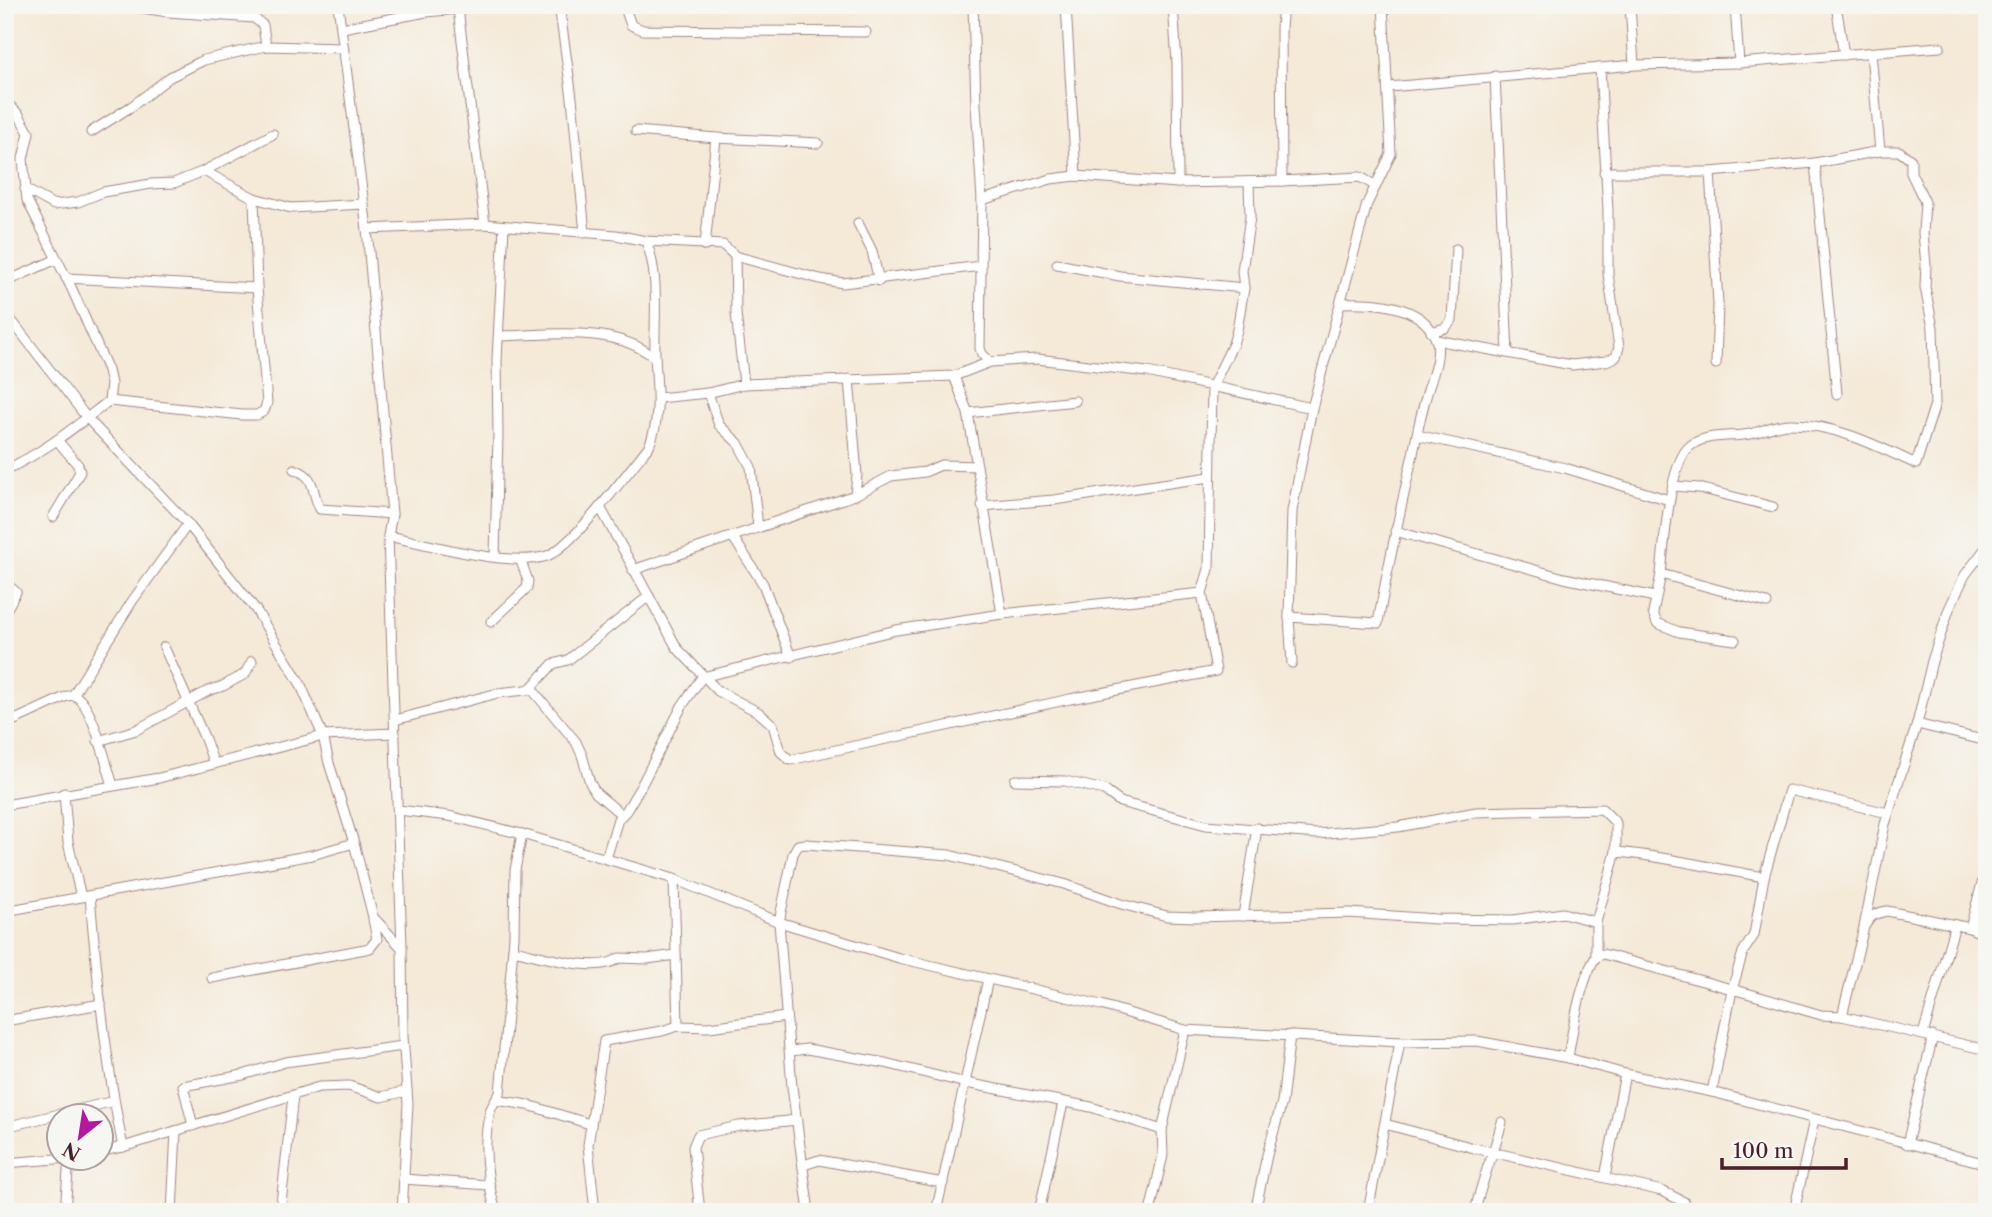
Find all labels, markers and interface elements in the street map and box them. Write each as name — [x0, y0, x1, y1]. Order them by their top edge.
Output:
north arrow — [46, 1102, 116, 1172]
scale bar — [1722, 1126, 1847, 1170]
text: N — [59, 1137, 85, 1165]
text: 100 m — [1733, 1138, 1794, 1163]

